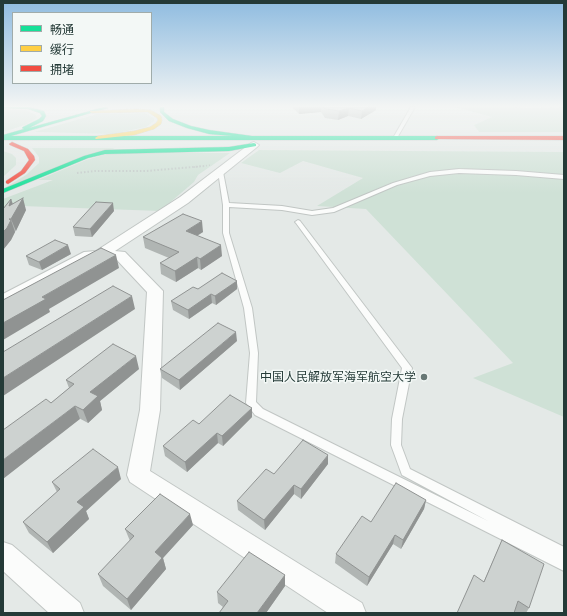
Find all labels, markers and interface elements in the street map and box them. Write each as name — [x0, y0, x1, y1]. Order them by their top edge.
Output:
legend — [12, 12, 152, 84]
text: 畅通 — [50, 23, 74, 36]
text: 缓行 — [50, 43, 74, 56]
text: 拥堵 — [50, 63, 74, 76]
place label: 中国人民解放军海军航空大学 — [260, 370, 416, 384]
marker: 中国人民解放军海军航空大学 — [419, 372, 429, 382]

